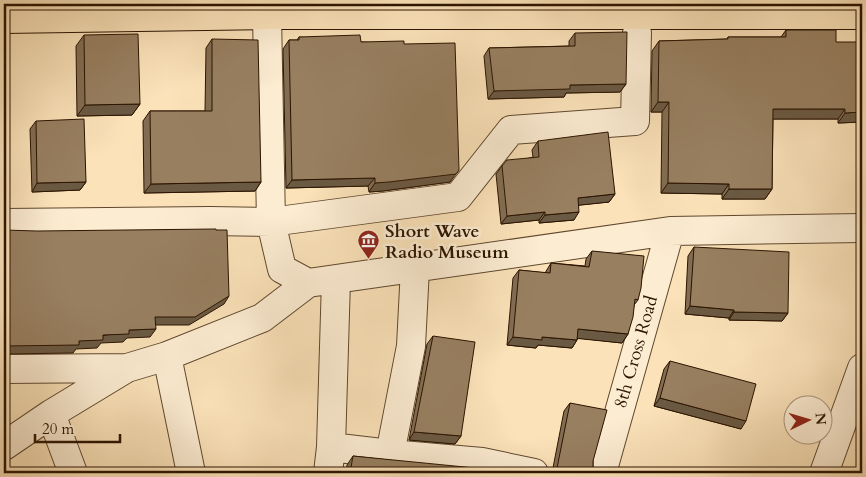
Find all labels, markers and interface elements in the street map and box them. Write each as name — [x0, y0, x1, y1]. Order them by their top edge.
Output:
place label: Short Wave Radio Museum — [385, 219, 509, 265]
museum icon: Short Wave Radio Museum — [357, 229, 381, 260]
street label: 8th Cross Road — [608, 292, 664, 411]
north arrow — [784, 394, 834, 444]
scale bar — [35, 412, 120, 444]
text: N — [810, 412, 830, 426]
text: 20 m — [42, 419, 74, 439]

